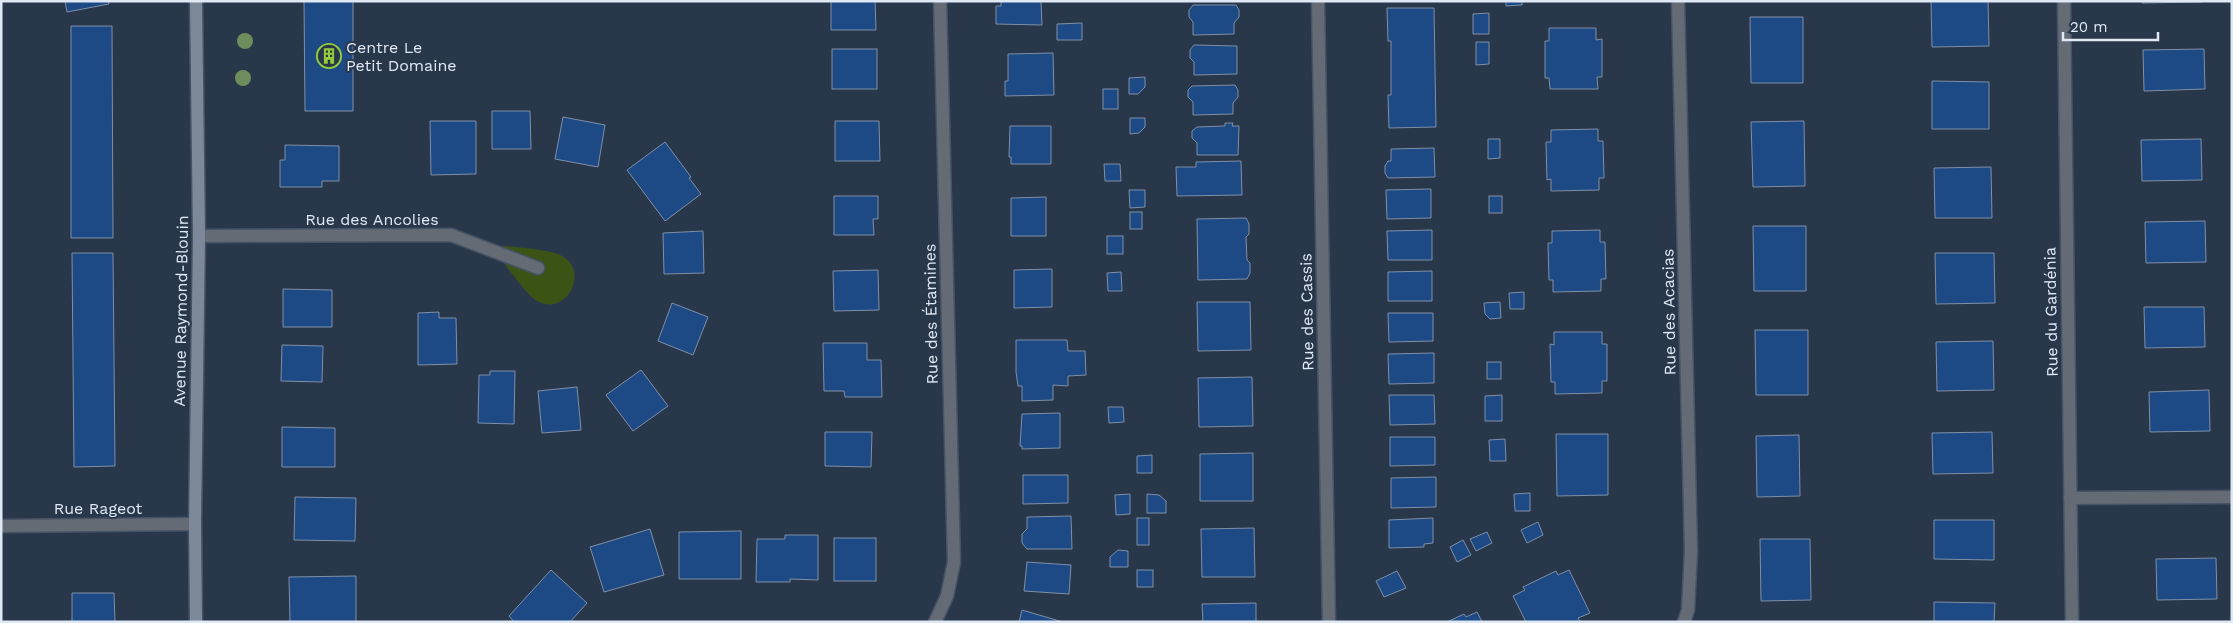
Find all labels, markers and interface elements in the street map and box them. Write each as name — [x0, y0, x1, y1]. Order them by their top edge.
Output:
scale bar — [2063, 10, 2158, 42]
text: 20 m — [2070, 18, 2108, 36]
place label: Centre Le Petit Domaine — [346, 38, 457, 75]
building icon: Centre Le Petit Domaine — [316, 43, 342, 69]
street label: Rue des Ancolies — [305, 210, 439, 229]
street label: Avenue Raymond-Blouin — [170, 215, 192, 407]
street label: Rue des Étamines — [920, 243, 942, 385]
street label: Rue du Gardénia — [2040, 247, 2062, 377]
street label: Rue des Acacias — [1658, 249, 1680, 375]
street label: Rue des Cassis — [1296, 253, 1318, 371]
street label: Rue Rageot — [54, 499, 143, 518]

